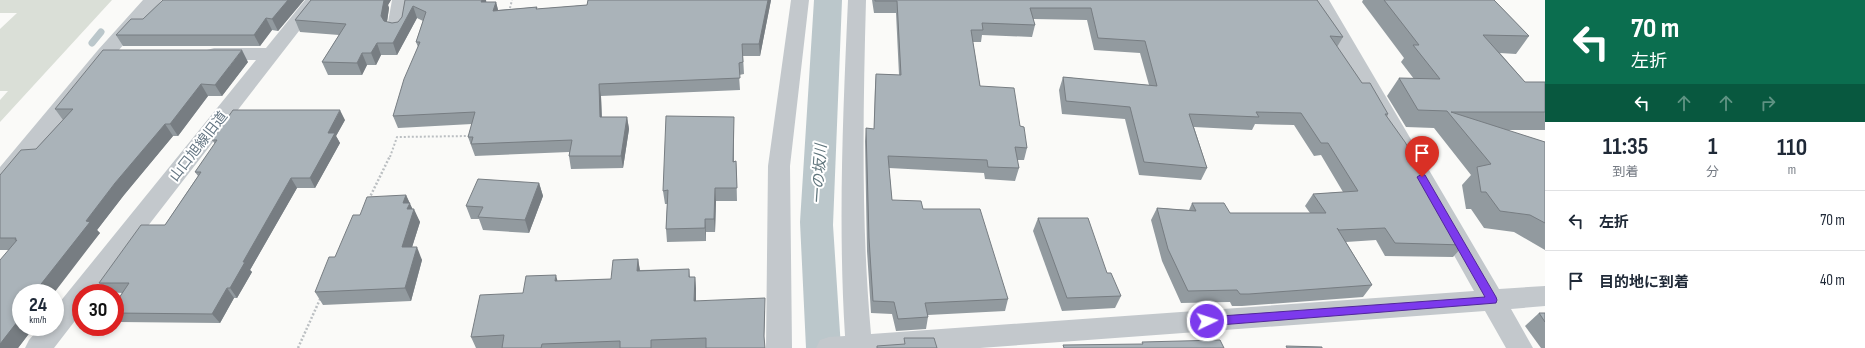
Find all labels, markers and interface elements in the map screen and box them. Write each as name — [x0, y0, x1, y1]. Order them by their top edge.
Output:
text: 70 m — [1631, 12, 1679, 45]
icon: left — [1565, 16, 1617, 68]
text: 左折 — [1631, 51, 1667, 72]
icon: left — [1631, 92, 1653, 114]
icon: ahead — [1673, 92, 1695, 114]
icon: ahead — [1715, 92, 1737, 114]
icon: right — [1757, 92, 1779, 114]
street label: 山口旭線旧道 — [166, 108, 231, 185]
text: 11:35 — [1603, 132, 1648, 161]
text: 1 — [1708, 132, 1717, 161]
text: 110 — [1777, 133, 1807, 162]
pin — [1405, 136, 1439, 177]
water label: 一の坂川 — [808, 141, 831, 205]
icon: arrive — [1411, 142, 1433, 164]
text: m — [1788, 162, 1796, 178]
text: 到着 — [1613, 164, 1639, 180]
text: 分 — [1706, 164, 1719, 180]
icon: left — [1565, 210, 1587, 232]
text: 70 m — [1820, 211, 1845, 230]
text: 左折 — [1599, 213, 1629, 232]
icon: arrive — [1565, 270, 1587, 292]
text: 40 m — [1820, 271, 1845, 290]
text: 目的地に到着 — [1599, 273, 1689, 292]
speed limit sign: 30 — [72, 284, 124, 336]
text: 24 — [29, 293, 47, 317]
position arrow — [1186, 300, 1228, 342]
text: km/h — [29, 314, 47, 326]

